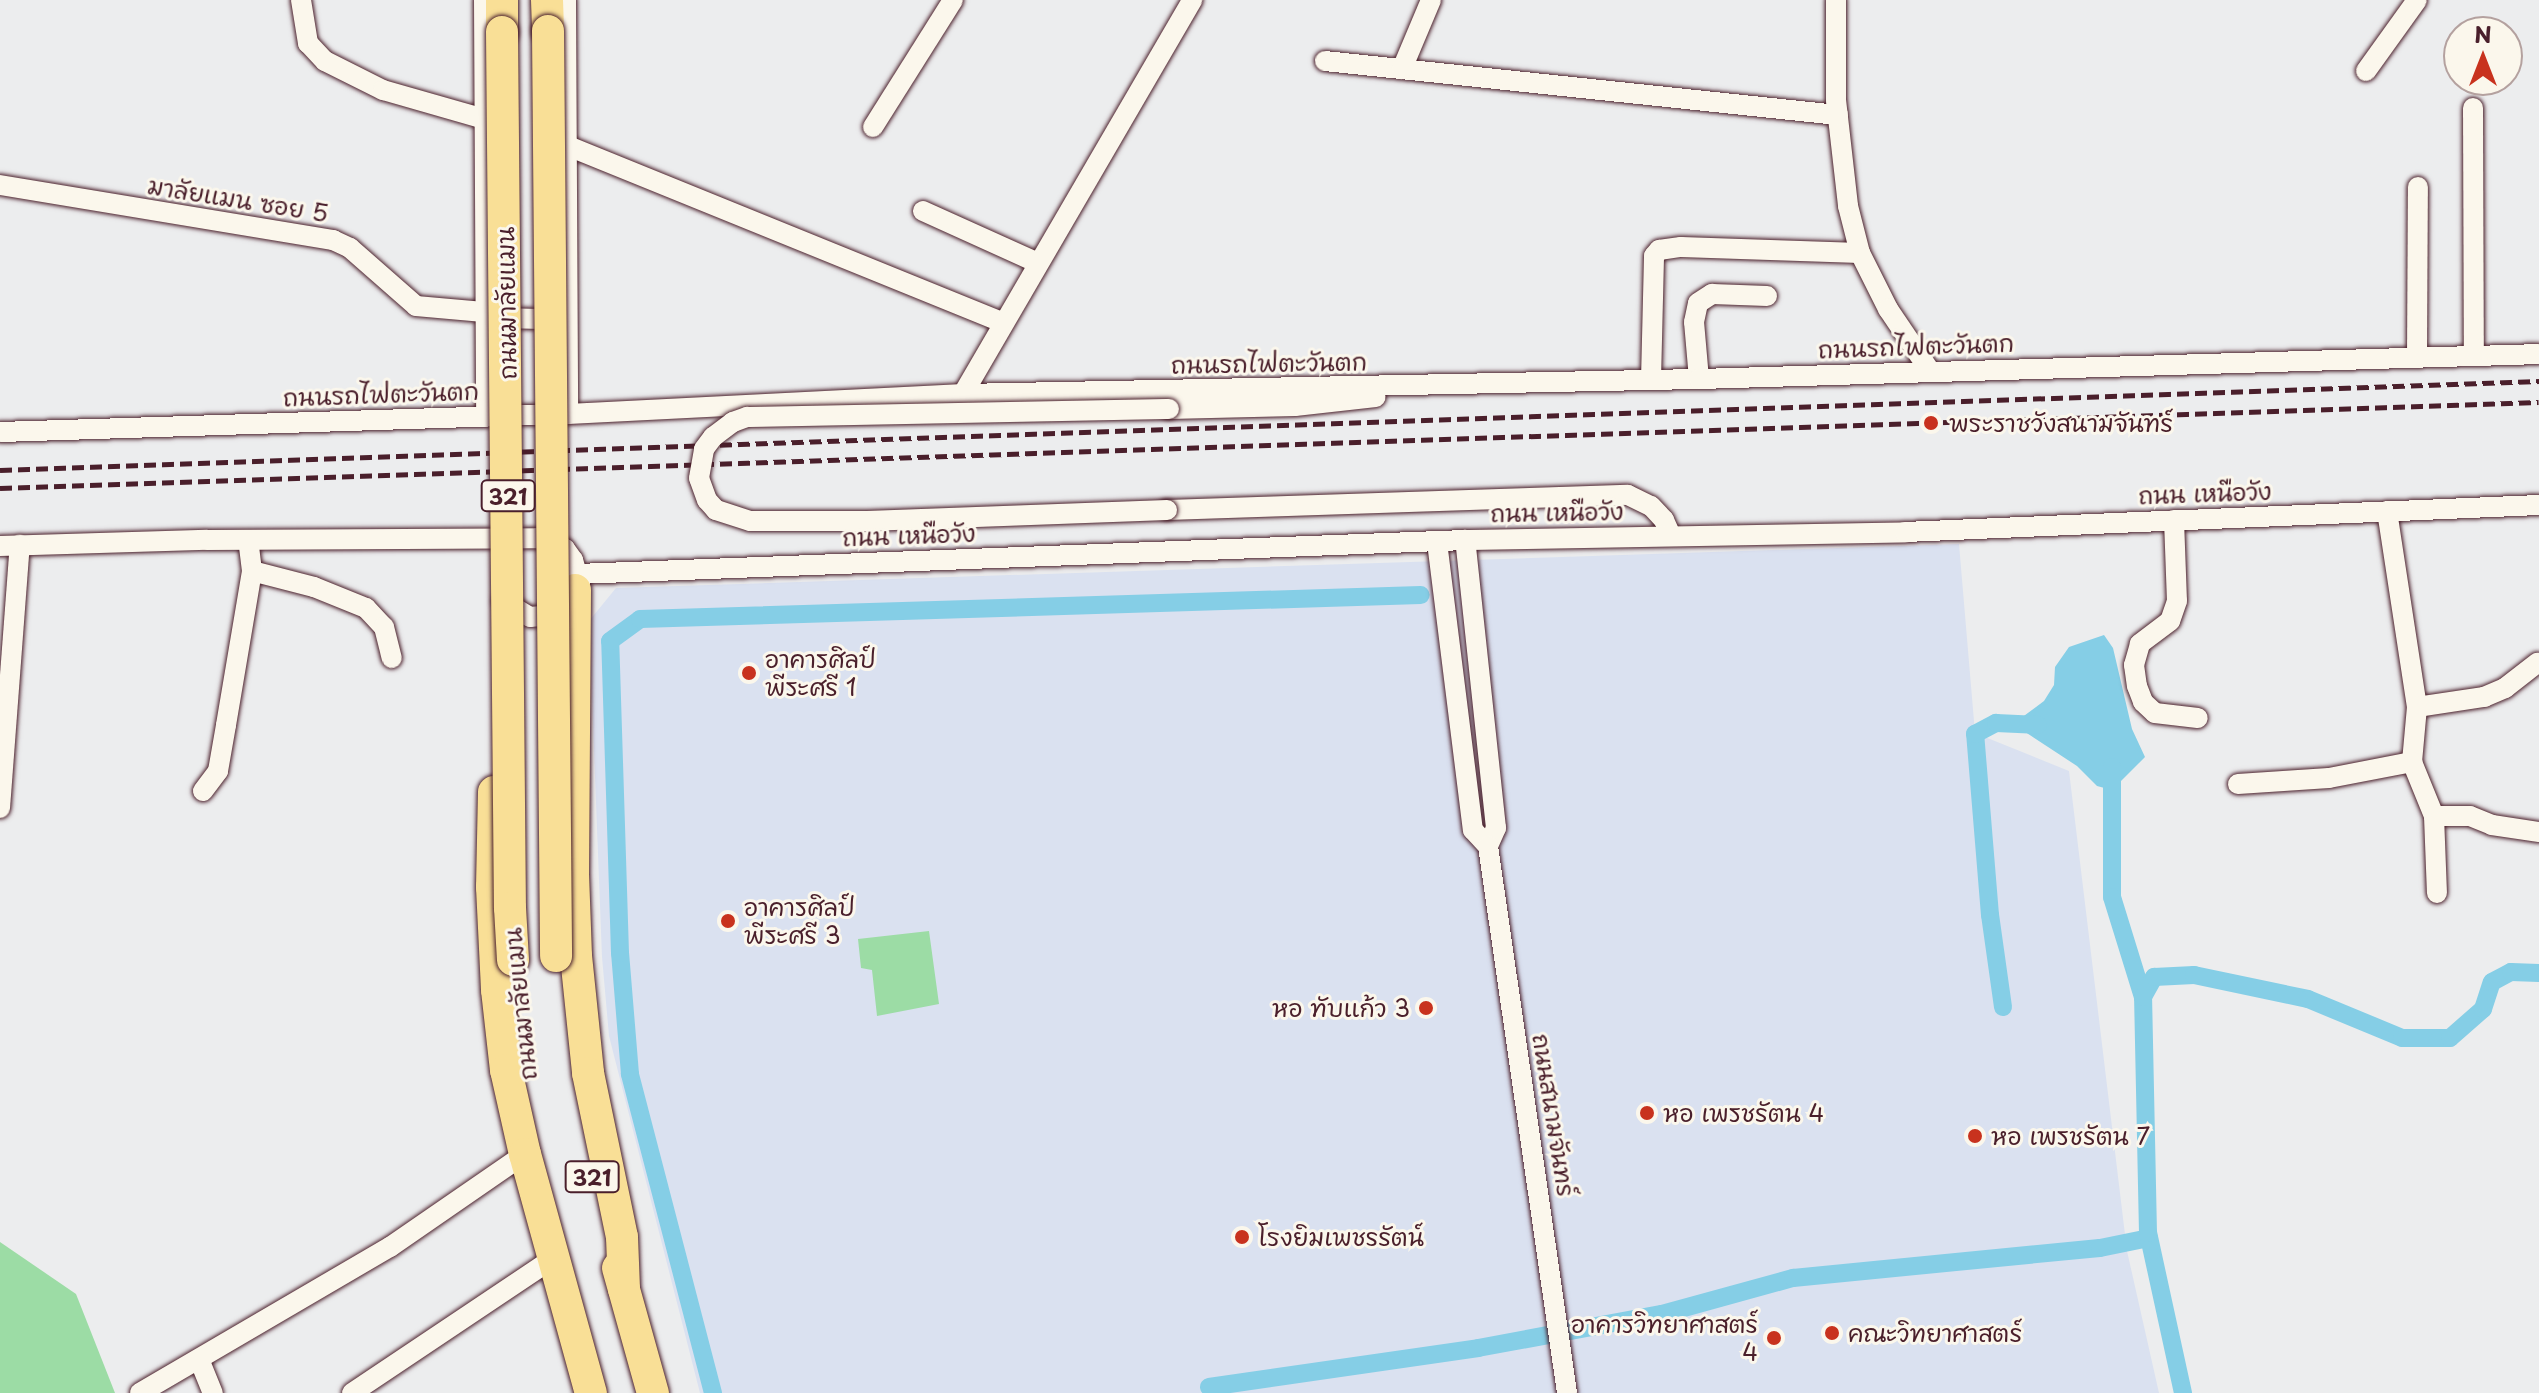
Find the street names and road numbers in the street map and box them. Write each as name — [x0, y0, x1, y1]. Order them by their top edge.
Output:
street label: มาลัยแมน ซอย 5 — [146, 171, 330, 227]
street label: ถนนมาลัยแมน — [490, 226, 522, 380]
street label: ถนนรถไฟตะวันตก — [1817, 328, 2015, 364]
street label: ถนนรถไฟตะวันตก — [1171, 347, 1367, 379]
street label: ถนนรถไฟตะวันตก — [282, 376, 480, 412]
street label: ถนน เหนือวัง — [2138, 476, 2272, 510]
road number: 321 — [480, 478, 536, 514]
street label: ถนน เหนือวัง — [1490, 496, 1624, 528]
street label: ถนน เหนือวัง — [842, 518, 976, 552]
street label: ถนนมาลัยแมน — [498, 926, 542, 1082]
street label: ถนนสนามจันทร์ — [1527, 1032, 1581, 1198]
road number: 321 — [564, 1159, 620, 1195]

